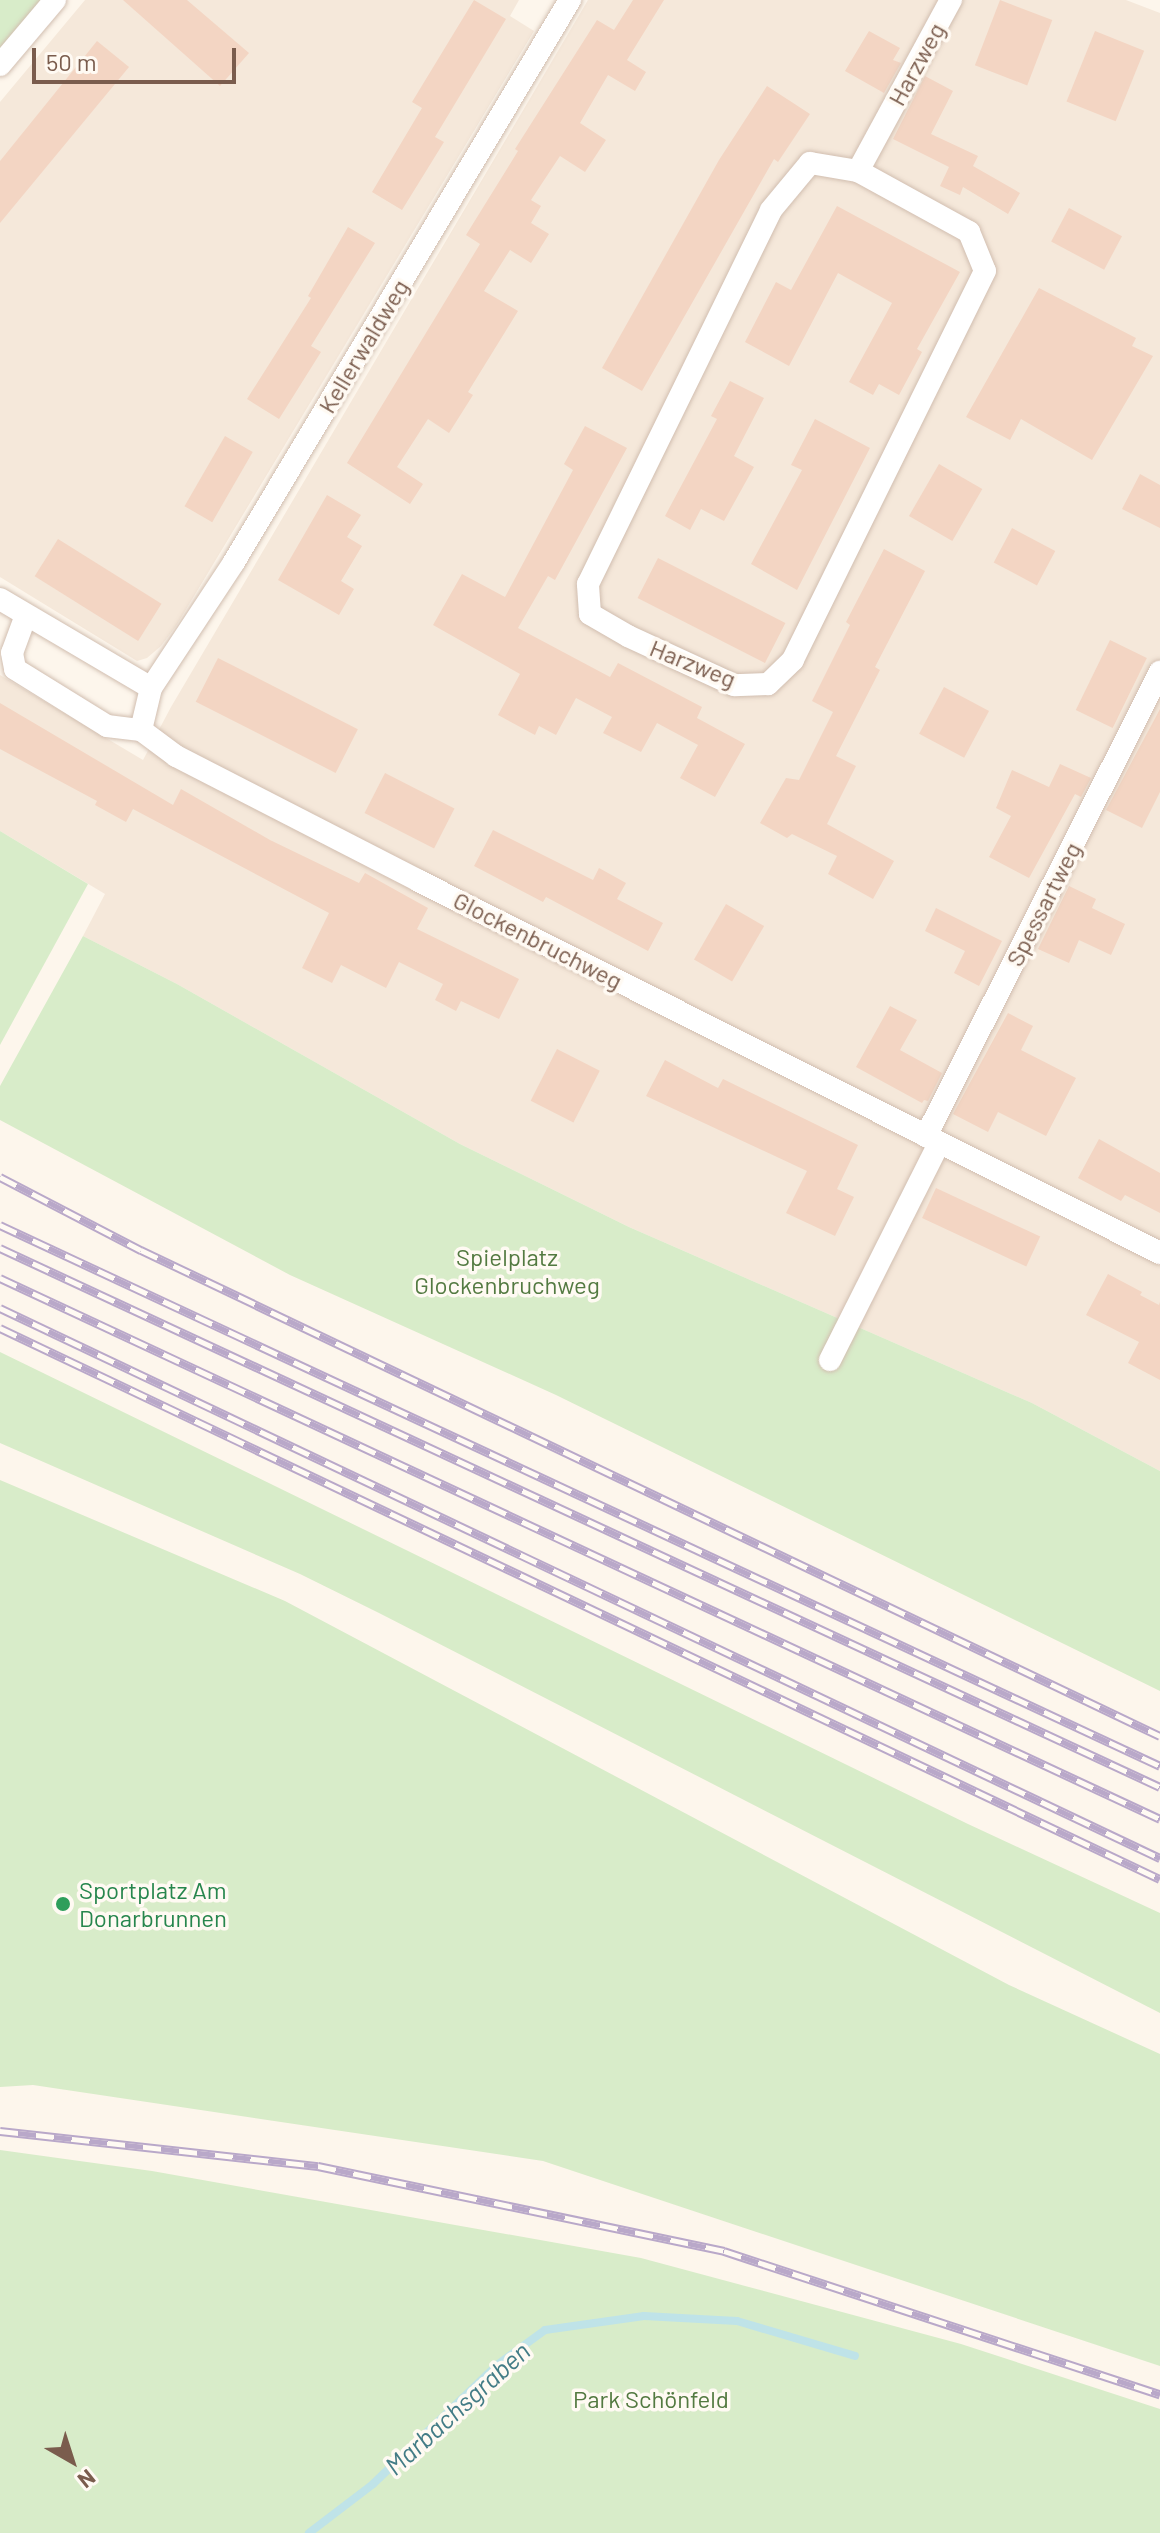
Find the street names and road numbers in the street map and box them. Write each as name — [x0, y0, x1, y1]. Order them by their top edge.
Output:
street label: Harzweg — [882, 18, 950, 110]
street label: Kellerwaldweg — [312, 274, 414, 418]
street label: Harzweg — [646, 633, 740, 693]
street label: Spessartweg — [1000, 837, 1086, 971]
street label: Glockenbruchweg — [449, 885, 627, 995]

